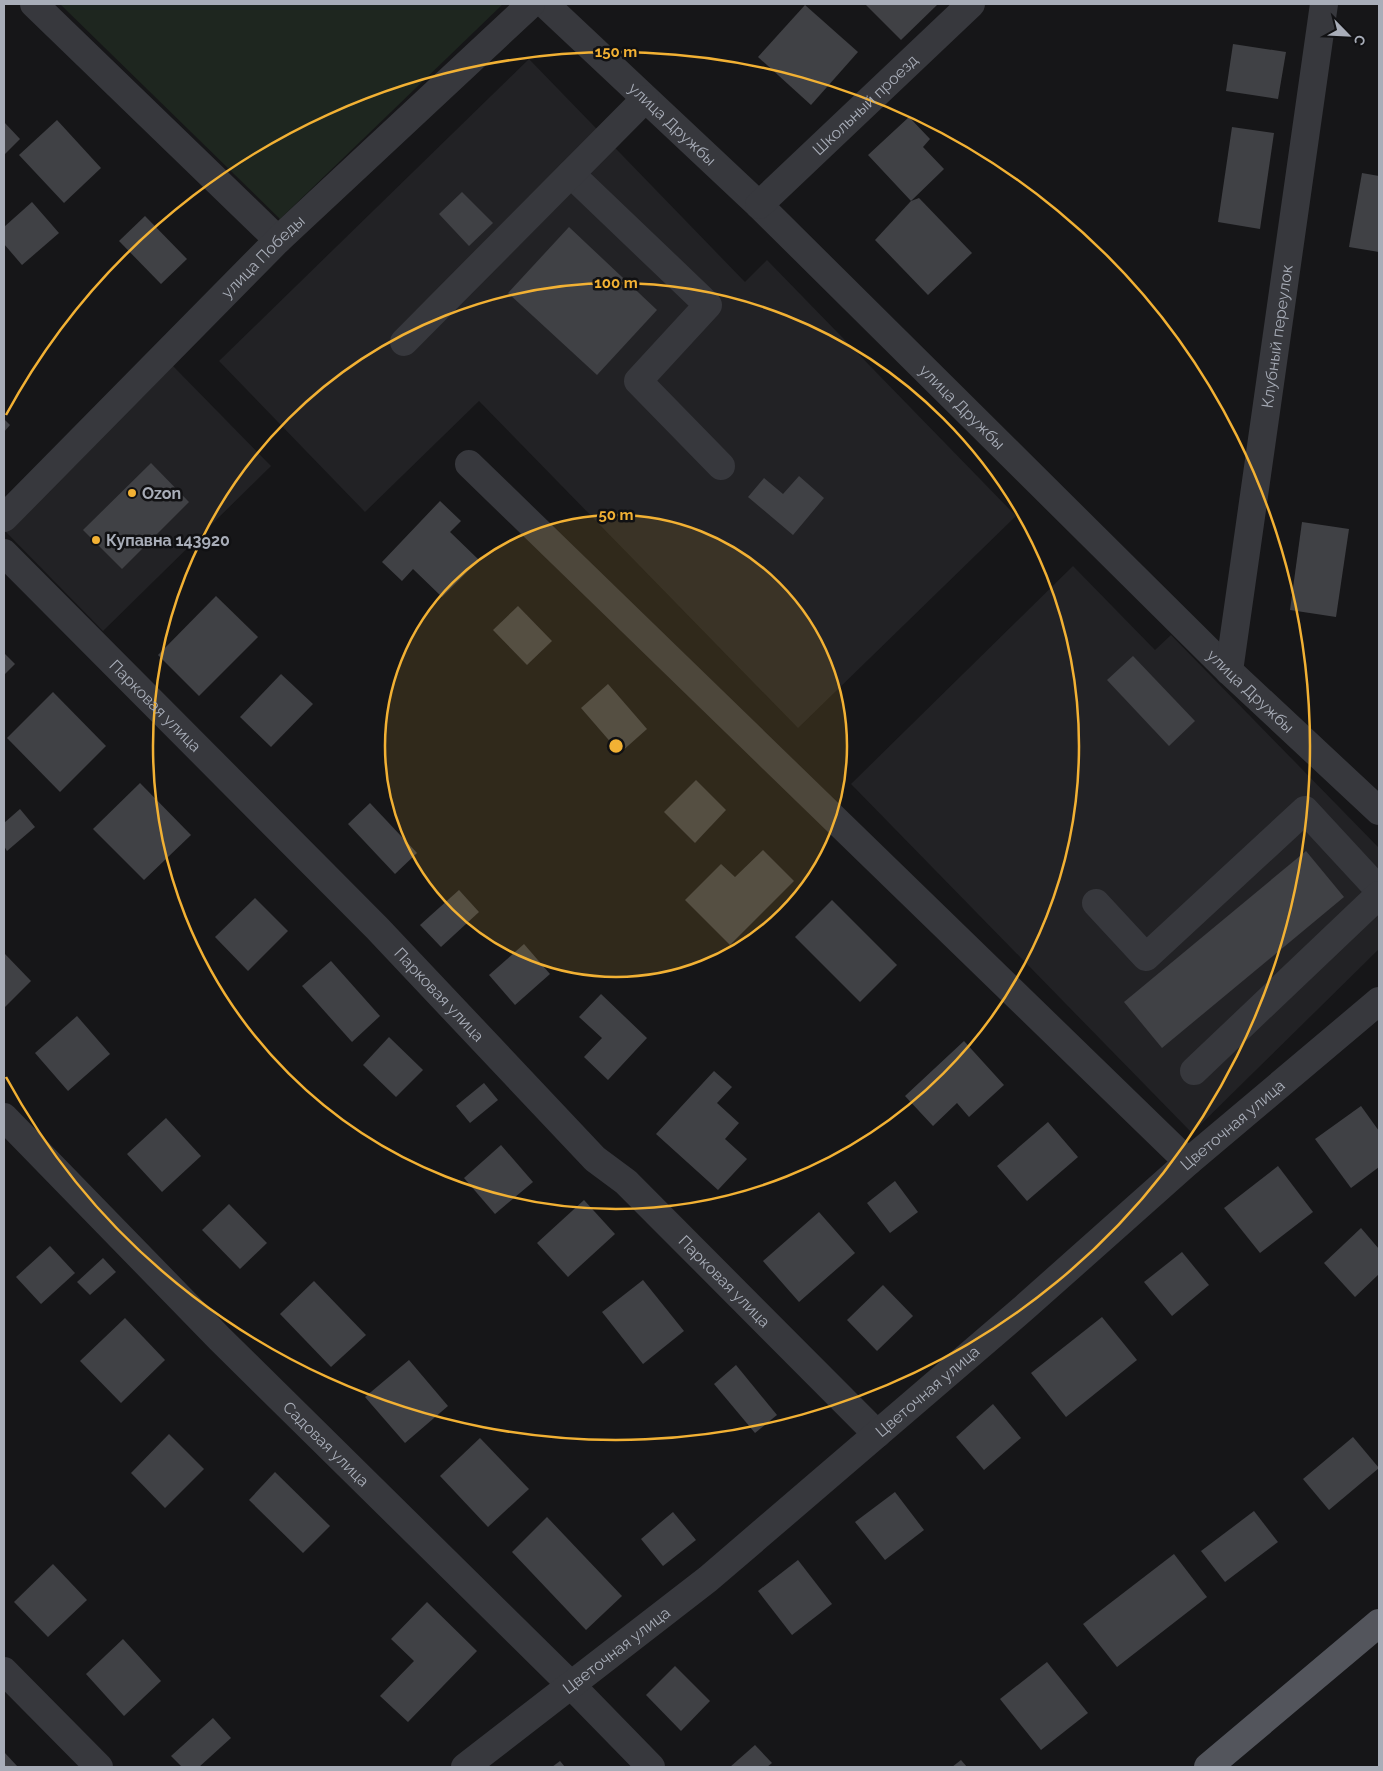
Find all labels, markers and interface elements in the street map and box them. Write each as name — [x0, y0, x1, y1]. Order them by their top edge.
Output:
north arrow — [1323, 10, 1373, 60]
text: С — [1350, 33, 1369, 48]
text: 150 m — [595, 43, 637, 61]
street label: Школьный проезд — [809, 51, 922, 159]
street label: улица Дружбы — [625, 79, 720, 170]
street label: улица Победы — [217, 211, 309, 302]
street label: Клубный переулок — [1258, 263, 1297, 409]
text: 100 m — [594, 274, 638, 292]
street label: улица Дружбы — [915, 361, 1009, 453]
place label: Ozon — [142, 484, 181, 503]
marker: Ozon — [126, 487, 138, 499]
text: 50 m — [598, 506, 634, 524]
place label: Купавна 143920 — [106, 531, 230, 550]
marker: Купавна 143920 — [90, 534, 102, 546]
street label: улица Дружбы — [1203, 646, 1298, 737]
street label: Парковая улица — [106, 656, 205, 756]
centre of rings — [607, 737, 625, 755]
street label: Парковая улица — [390, 944, 488, 1045]
street label: Цветочная улица — [1177, 1076, 1289, 1174]
street label: Парковая улица — [675, 1232, 774, 1331]
street label: Цветочная улица — [872, 1342, 983, 1441]
street label: Садовая улица — [279, 1398, 373, 1491]
street label: Цветочная улица — [559, 1603, 674, 1698]

